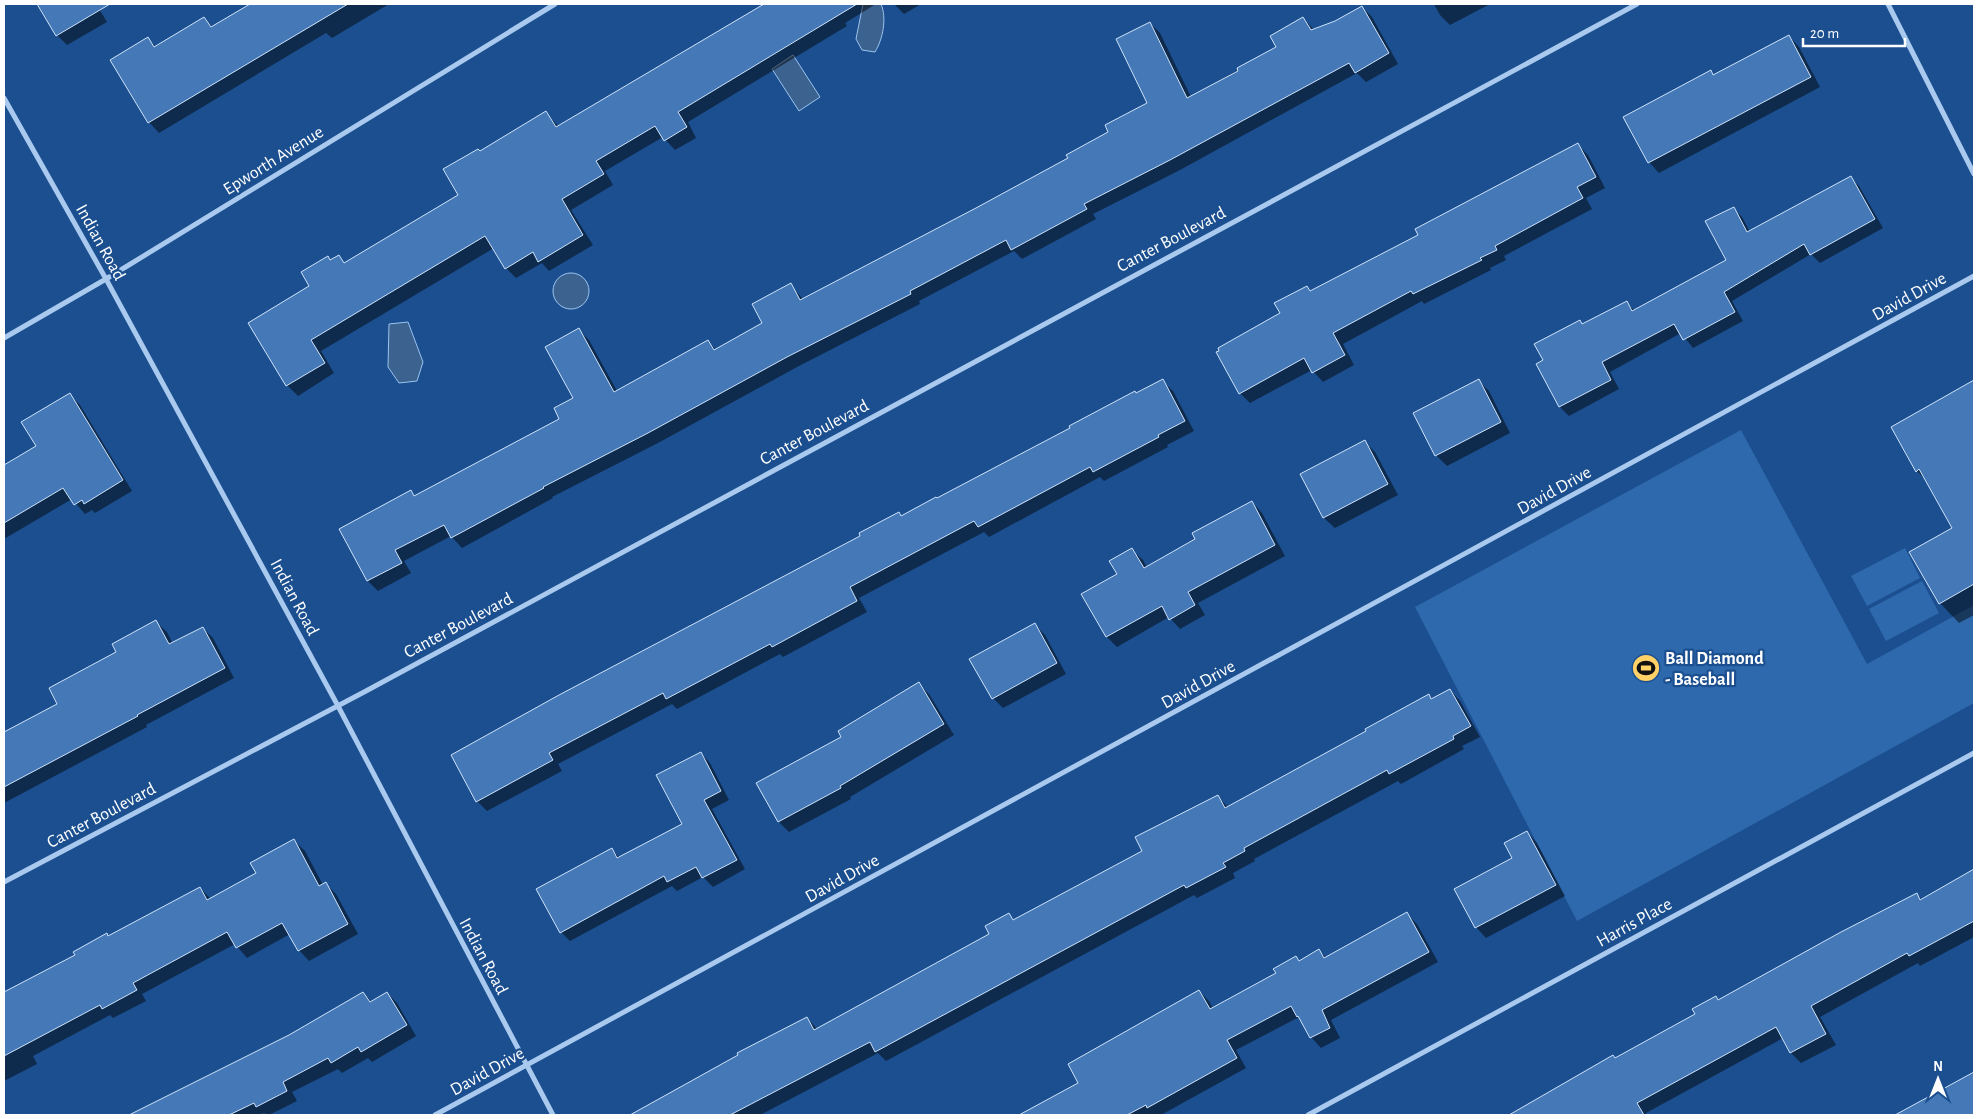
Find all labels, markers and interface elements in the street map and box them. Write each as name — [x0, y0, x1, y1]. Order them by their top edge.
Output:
scale bar — [1803, 15, 1906, 47]
text: 20 m — [1810, 26, 1839, 41]
street label: Epworth Avenue — [220, 123, 327, 199]
street label: Indian Road — [72, 201, 128, 284]
street label: Canter Boulevard — [1114, 204, 1229, 276]
street label: David Drive — [1870, 269, 1949, 324]
street label: Canter Boulevard — [757, 397, 872, 469]
street label: David Drive — [1515, 463, 1594, 518]
street label: Indian Road — [266, 556, 322, 639]
street label: Canter Boulevard — [401, 590, 516, 662]
place label: Ball Diamond - Baseball — [1665, 650, 1764, 689]
sports icon: Ball Diamond - Baseball — [1631, 653, 1661, 683]
street label: David Drive — [1159, 657, 1238, 712]
street label: Canter Boulevard — [44, 780, 159, 852]
street label: David Drive — [803, 851, 882, 906]
street label: Harris Place — [1594, 895, 1675, 951]
street label: Indian Road — [455, 915, 511, 998]
street label: David Drive — [448, 1044, 527, 1099]
north arrow — [1913, 1054, 1963, 1104]
text: N — [1933, 1060, 1943, 1074]

